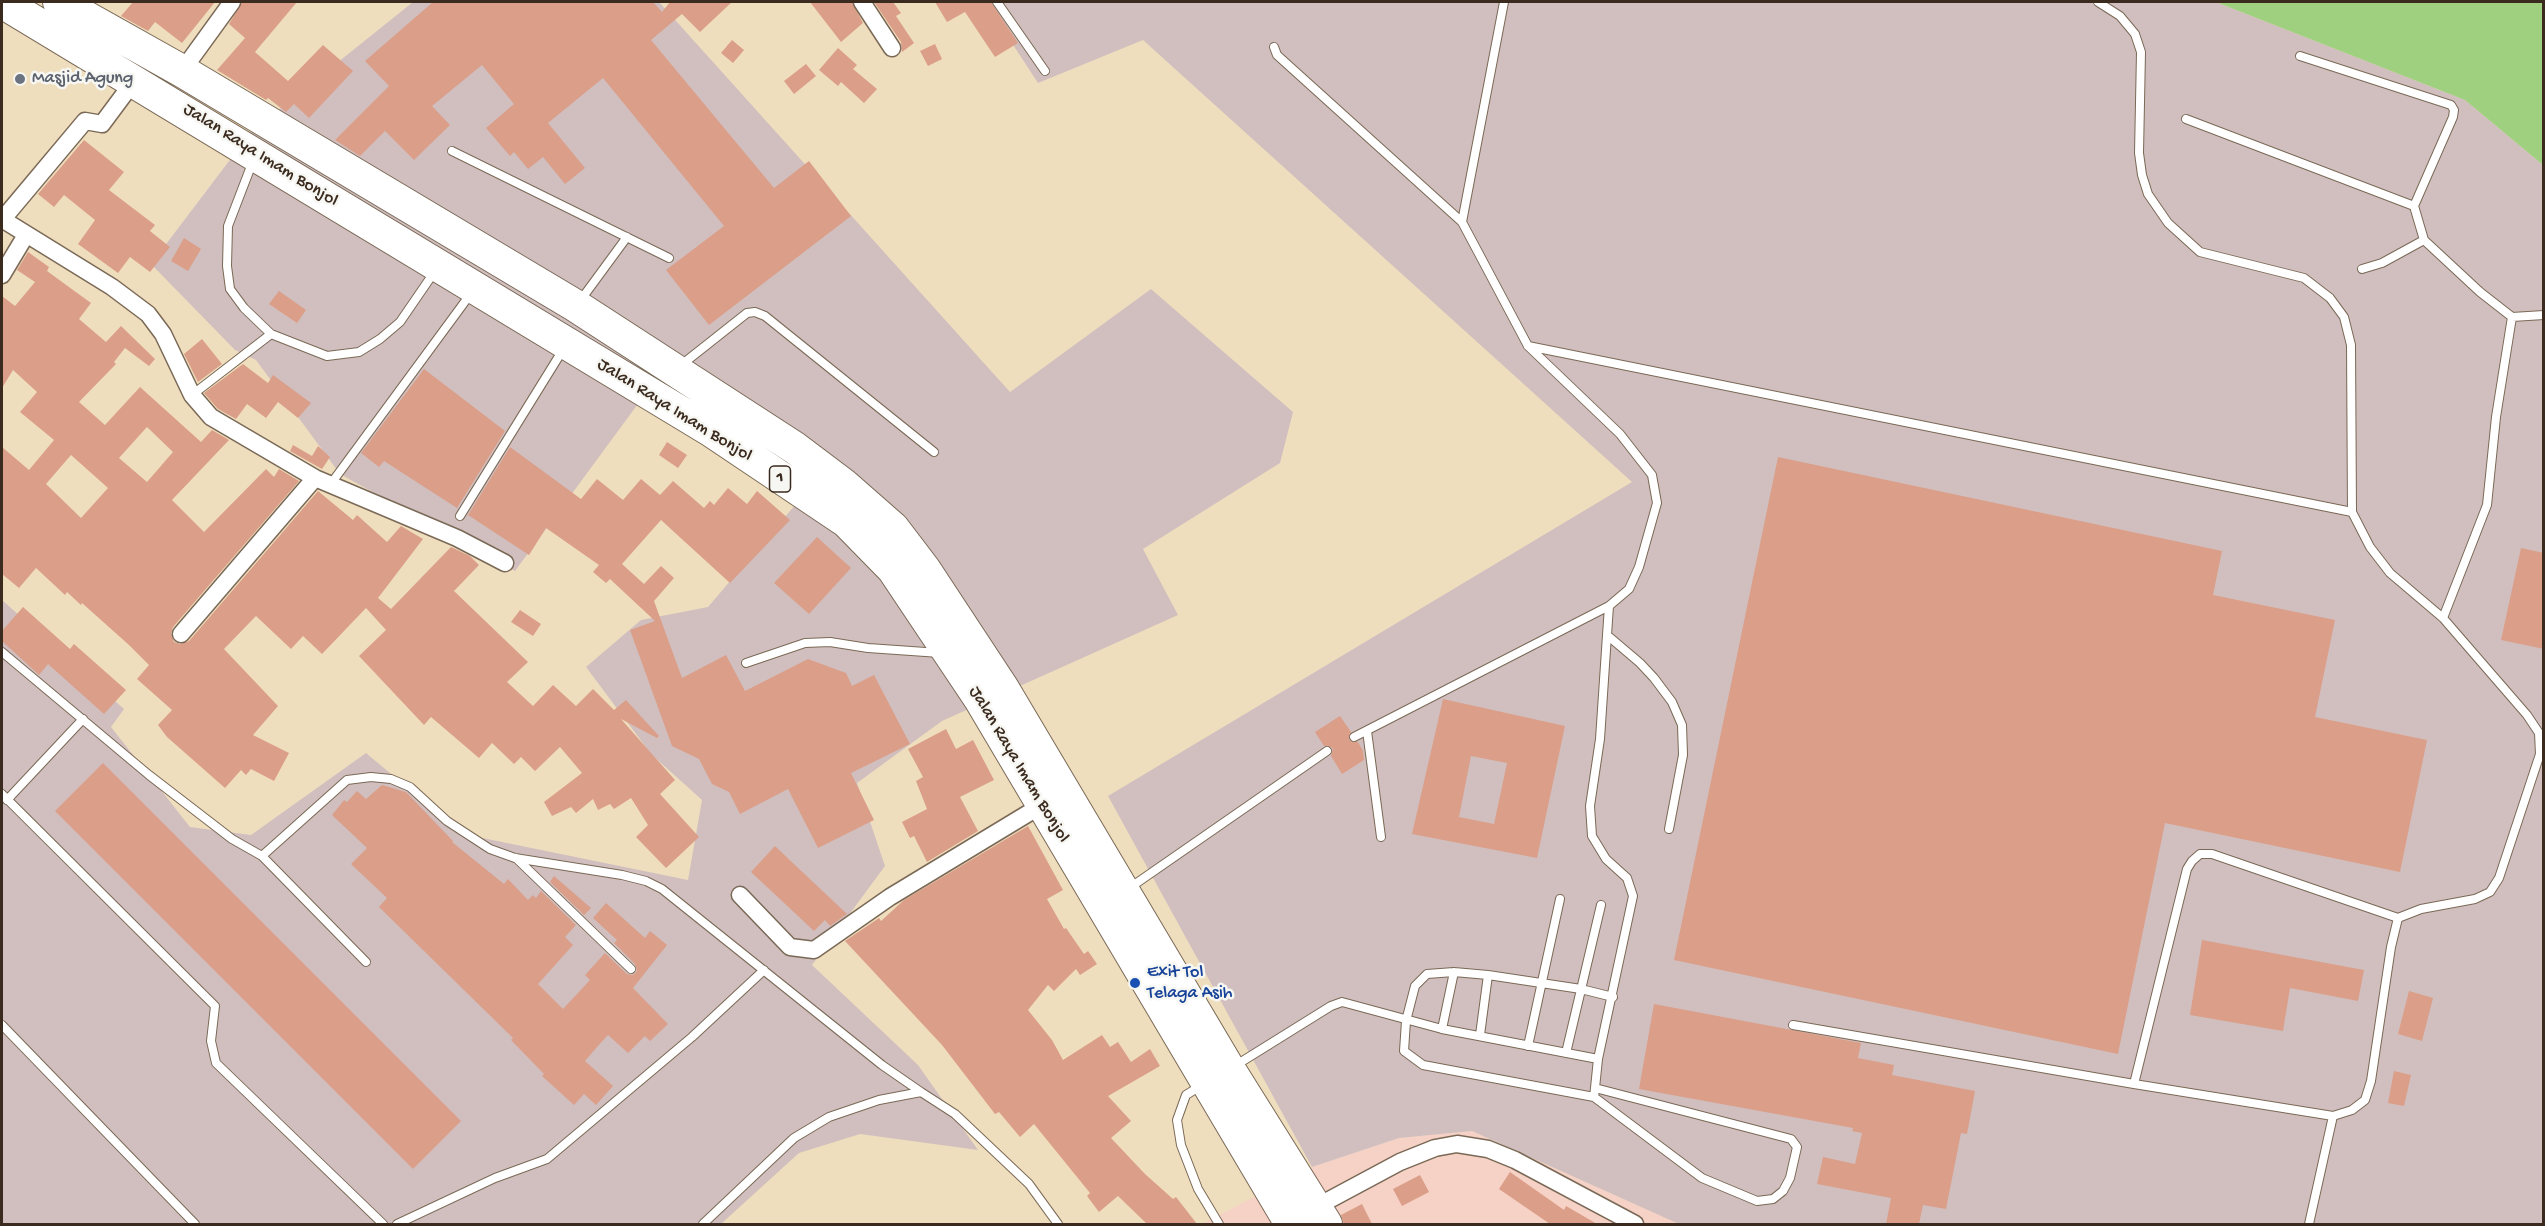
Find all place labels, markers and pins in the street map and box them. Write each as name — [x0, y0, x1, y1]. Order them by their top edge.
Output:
place label: Masjid Agung — [32, 68, 133, 90]
marker: Masjid Agung — [13, 72, 27, 86]
place label: Exit Tol Telaga Asih — [1147, 962, 1232, 1004]
marker: Exit Tol Telaga Asih — [1128, 976, 1142, 990]

